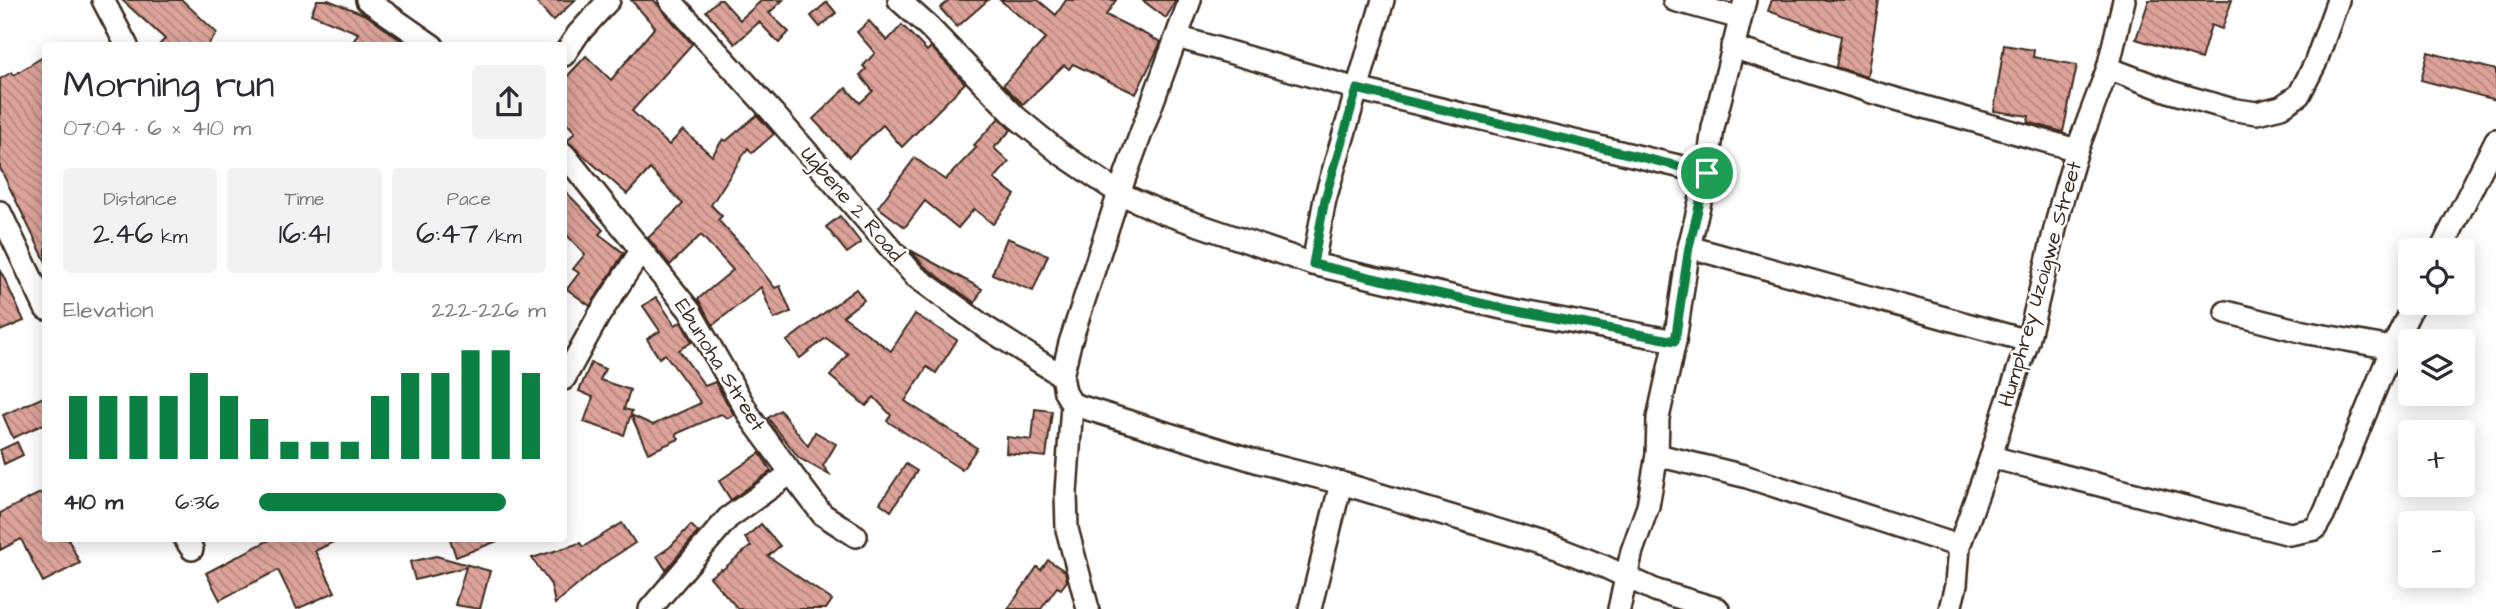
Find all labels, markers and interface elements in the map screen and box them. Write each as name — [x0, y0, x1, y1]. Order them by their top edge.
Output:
text: Morning run — [63, 60, 275, 112]
button: share — [472, 65, 546, 139]
text: 07:04 · 6 × 410 m — [63, 112, 251, 144]
street label: Ugbene 2 Road — [792, 140, 911, 270]
pin — [1677, 143, 1737, 203]
icon: arrive — [1688, 154, 1726, 192]
street label: Humphrey Uzoigwe Street — [1991, 157, 2091, 411]
text: Distance — [103, 186, 177, 213]
text: Time — [285, 186, 324, 213]
text: Pace — [447, 186, 491, 213]
text: 2.46 — [93, 213, 153, 255]
text: 16:41 — [279, 213, 330, 255]
text: 6:47 — [416, 213, 479, 255]
text: km — [153, 224, 188, 251]
text: /km — [479, 224, 522, 251]
map controls — [2398, 238, 2475, 588]
button: locate — [2398, 238, 2475, 315]
street label: Ebunoha Street — [668, 293, 773, 437]
text: Elevation — [63, 294, 154, 326]
text: 222–226 m — [432, 294, 546, 326]
button: layers — [2398, 329, 2475, 406]
button: + — [2398, 420, 2475, 497]
text: 410 m — [63, 486, 123, 518]
text: 6:36 — [175, 486, 219, 518]
button: − — [2398, 511, 2475, 588]

